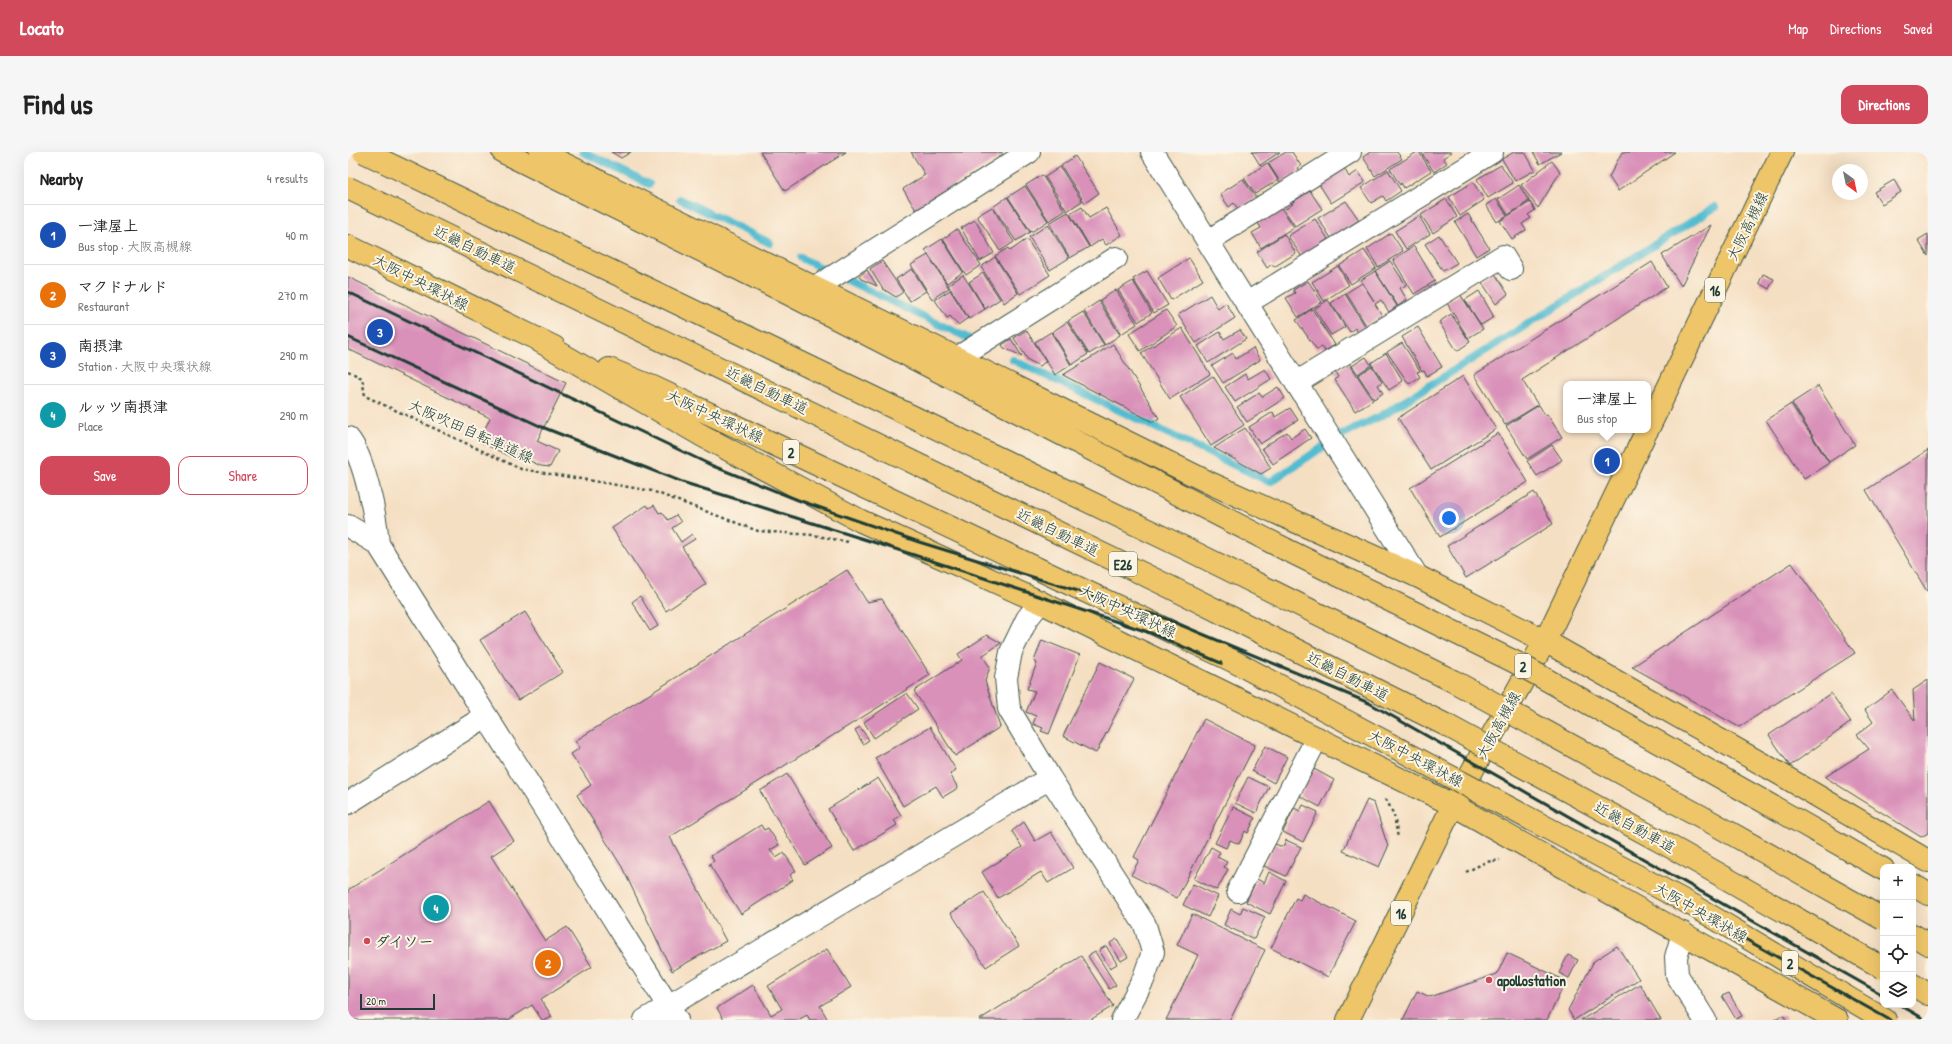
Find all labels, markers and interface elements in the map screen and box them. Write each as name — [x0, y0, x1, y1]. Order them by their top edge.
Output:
text: Locato — [20, 15, 64, 41]
text: Map — [1788, 19, 1808, 38]
text: Directions — [1830, 19, 1881, 38]
text: Saved — [1903, 19, 1932, 38]
text: Find us — [24, 85, 93, 123]
button: Directions — [1841, 85, 1928, 124]
north arrow — [1832, 164, 1868, 200]
text: Nearby — [40, 167, 83, 190]
text: 4 results — [267, 169, 308, 187]
street label: 大阪高槻線 — [1721, 188, 1773, 264]
text: 一津屋上 — [78, 215, 138, 236]
street label: 近畿自動車道 — [430, 220, 520, 278]
text: 1 — [51, 226, 55, 244]
text: 40 m — [285, 226, 308, 244]
text: Bus stop · 大阪高槻線 — [78, 237, 192, 255]
street label: 大阪中央環状線 — [369, 249, 473, 315]
text: マクドナルド — [78, 276, 167, 297]
road number: 16 — [1705, 278, 1725, 302]
text: 2 — [50, 286, 56, 304]
text: 270 m — [278, 286, 308, 304]
text: Restaurant — [78, 297, 129, 315]
pin: 3 — [367, 317, 393, 347]
text: 南摂津 — [78, 335, 123, 356]
text: 3 — [50, 346, 56, 364]
text: 290 m — [279, 346, 308, 364]
text: Station · 大阪中央環状線 — [78, 357, 212, 375]
street label: 近畿自動車道 — [722, 361, 812, 419]
popup — [1563, 381, 1651, 433]
street label: 大阪中央環状線 — [663, 384, 767, 448]
text: 一津屋上 — [1577, 388, 1637, 409]
street label: 大阪吹田自転車道線 — [405, 394, 537, 468]
text: ルッツ南摂津 — [78, 396, 168, 417]
text: 4 — [51, 406, 55, 424]
text: 290 m — [279, 406, 308, 424]
text: Bus stop — [1577, 409, 1617, 427]
text: Place — [78, 417, 103, 435]
road number: 2 — [783, 440, 799, 464]
pin: 1 — [1594, 446, 1620, 476]
button: Save — [40, 456, 170, 495]
button: Share — [178, 456, 308, 495]
street label: 近畿自動車道 — [1013, 503, 1103, 561]
your location — [1439, 508, 1459, 528]
road number: E26 — [1109, 552, 1137, 576]
street label: 大阪中央環状線 — [1076, 579, 1180, 643]
street label: 近畿自動車道 — [1303, 646, 1393, 706]
road number: 2 — [1515, 654, 1531, 678]
street label: 大阪高槻線 — [1471, 687, 1525, 763]
street label: 大阪中央環状線 — [1365, 724, 1467, 792]
street label: 近畿自動車道 — [1591, 796, 1679, 858]
map controls — [1880, 864, 1916, 1008]
button: + — [1880, 864, 1916, 900]
street label: 大阪中央環状線 — [1650, 877, 1752, 947]
pin: 4 — [423, 893, 449, 923]
button: − — [1880, 900, 1916, 936]
road number: 16 — [1391, 901, 1411, 925]
place label: ダイソー — [375, 931, 434, 952]
marker: ダイソー — [362, 936, 372, 946]
button: locate — [1880, 936, 1916, 972]
pin: 2 — [535, 948, 561, 978]
road number: 2 — [1782, 951, 1798, 975]
place label: apollostation — [1497, 970, 1566, 992]
button: layers — [1880, 972, 1916, 1008]
marker: apollostation — [1484, 975, 1494, 985]
scale bar — [360, 992, 435, 1011]
text: 20 m — [366, 994, 386, 1008]

